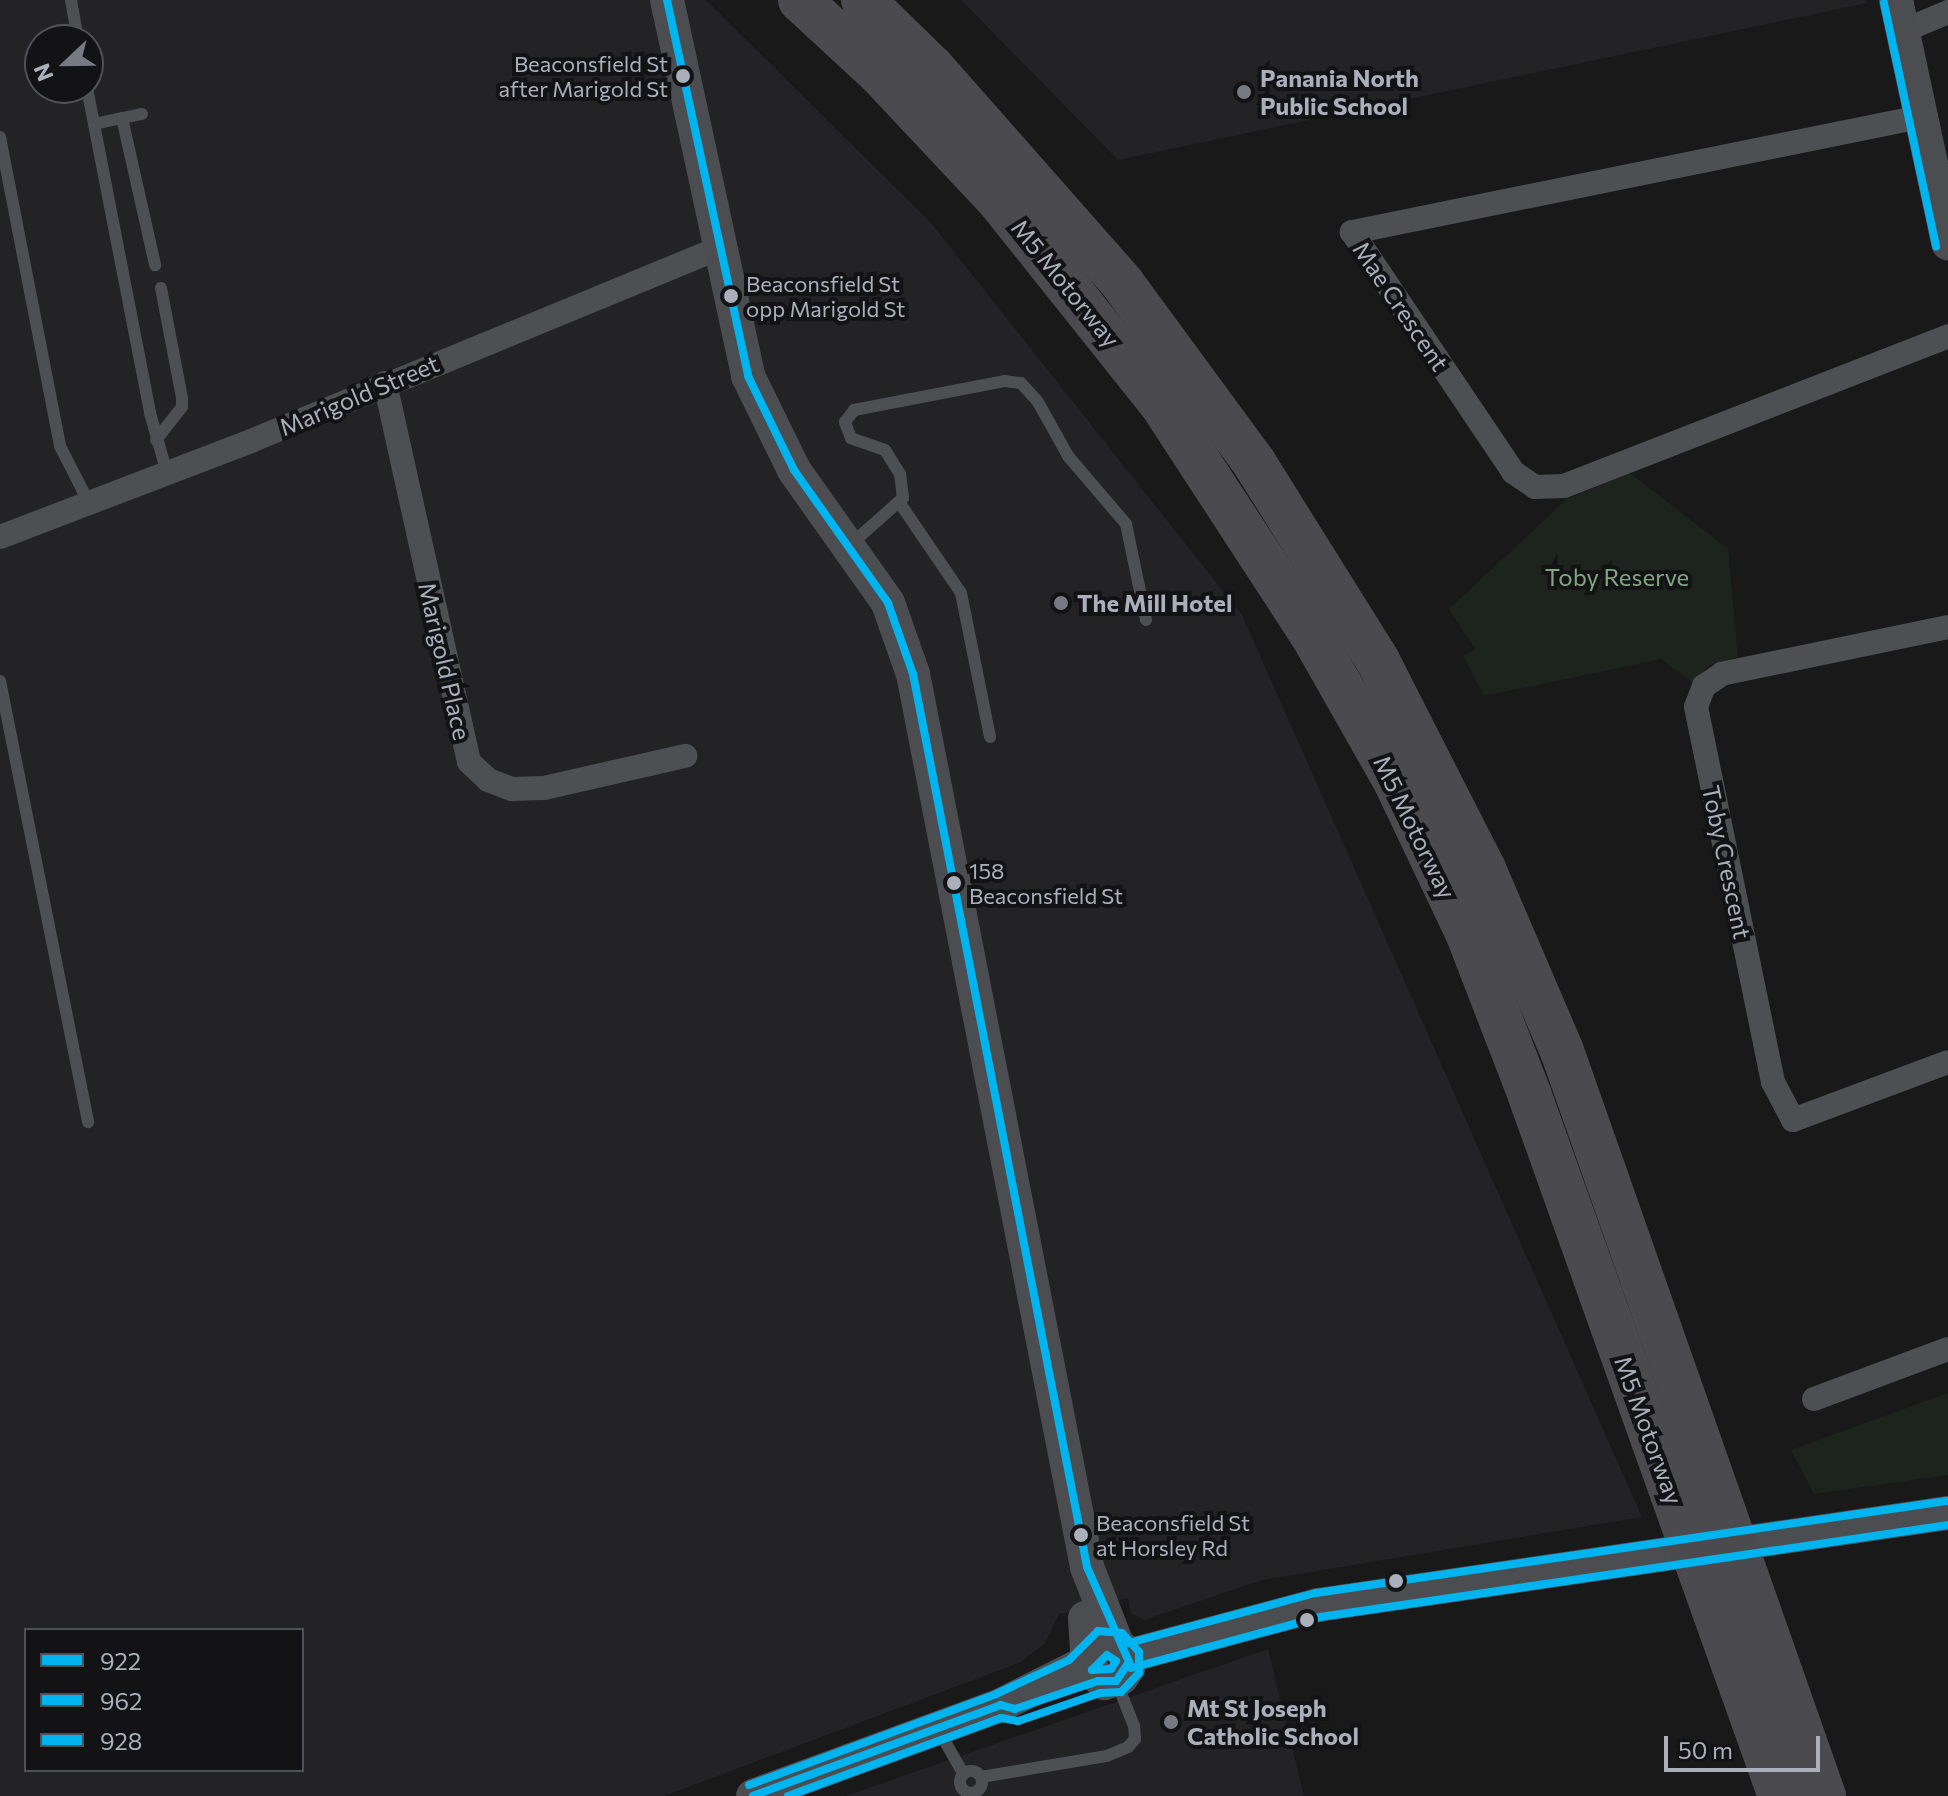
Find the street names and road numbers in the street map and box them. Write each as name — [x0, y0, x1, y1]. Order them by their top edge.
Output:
street label: M5 Motorway — [1006, 213, 1126, 353]
street label: Mae Crescent — [1347, 236, 1455, 376]
street label: Marigold Street — [275, 348, 443, 442]
street label: Marigold Place — [413, 579, 477, 743]
street label: M5 Motorway — [1368, 751, 1462, 903]
street label: Toby Crescent — [1697, 783, 1757, 941]
street label: M5 Motorway — [1609, 1352, 1689, 1508]

